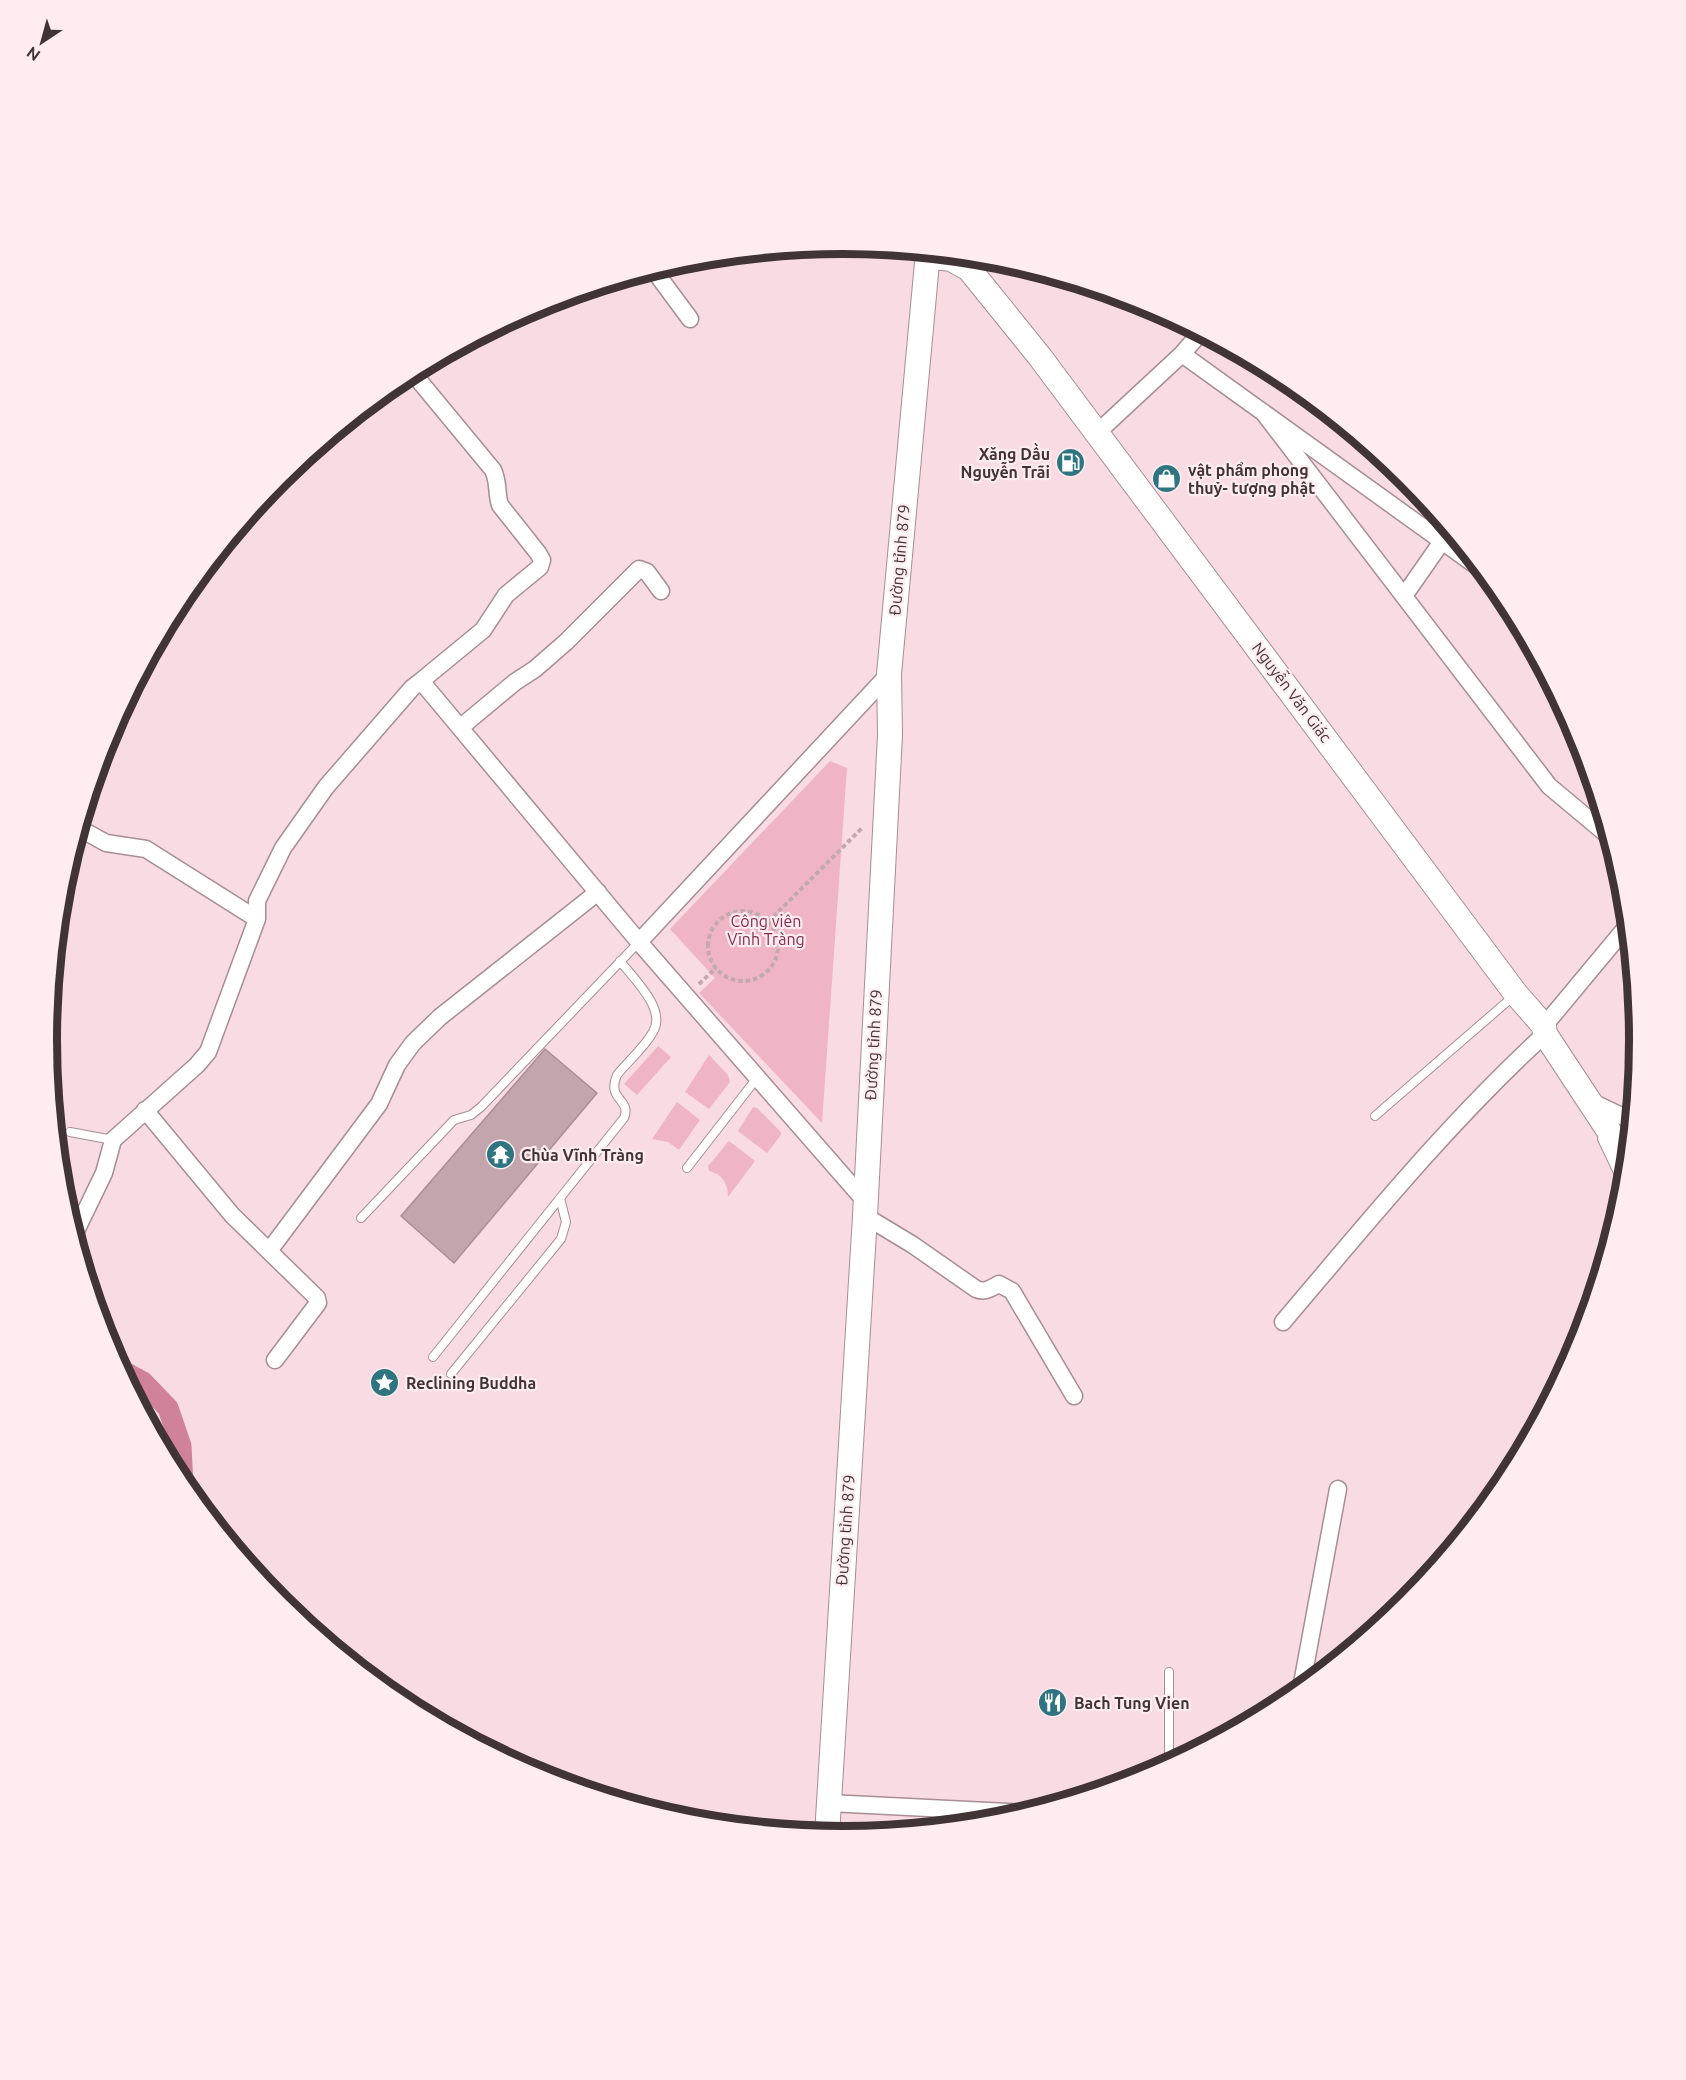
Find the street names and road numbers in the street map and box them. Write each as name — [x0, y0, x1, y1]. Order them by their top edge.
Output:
street label: Đường tỉnh 879 — [885, 504, 913, 616]
street label: Nguyễn Văn Giác — [1249, 637, 1338, 746]
street label: Đường tỉnh 879 — [861, 989, 885, 1101]
street label: Đường tỉnh 879 — [832, 1474, 858, 1586]

